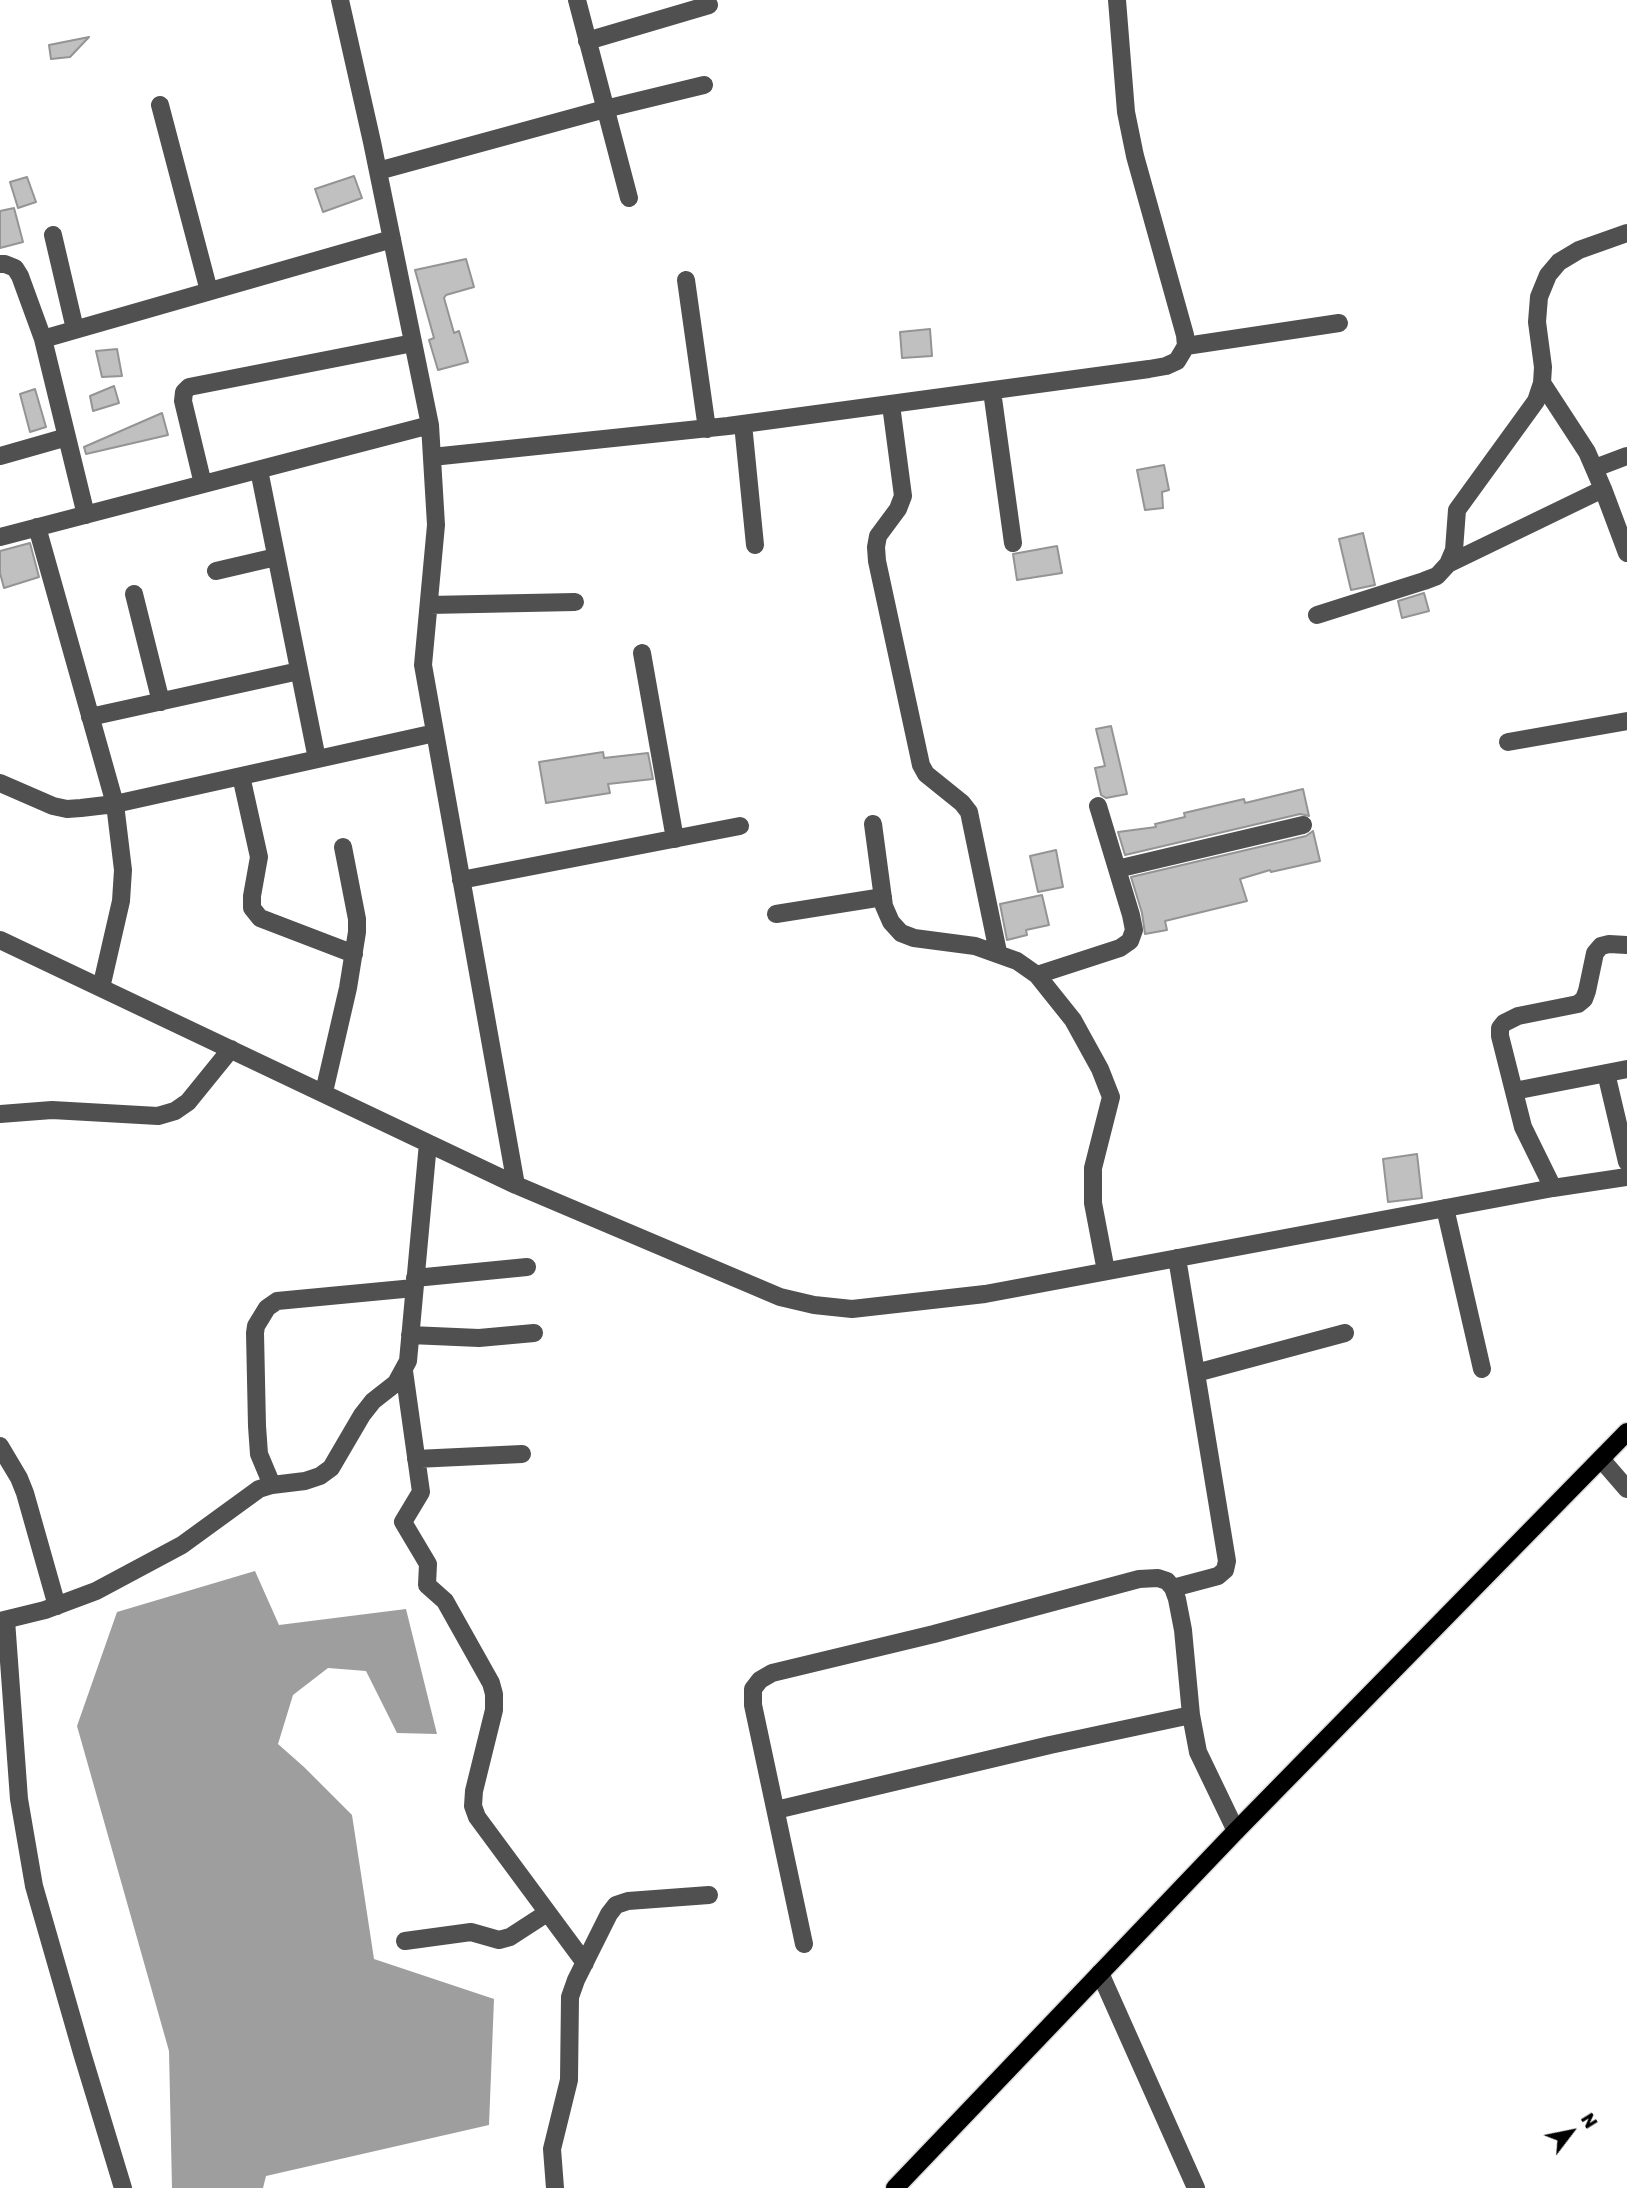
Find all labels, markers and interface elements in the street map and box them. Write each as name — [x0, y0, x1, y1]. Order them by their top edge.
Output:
north arrow — [1536, 2097, 1606, 2167]
text: N — [1576, 2109, 1603, 2132]

